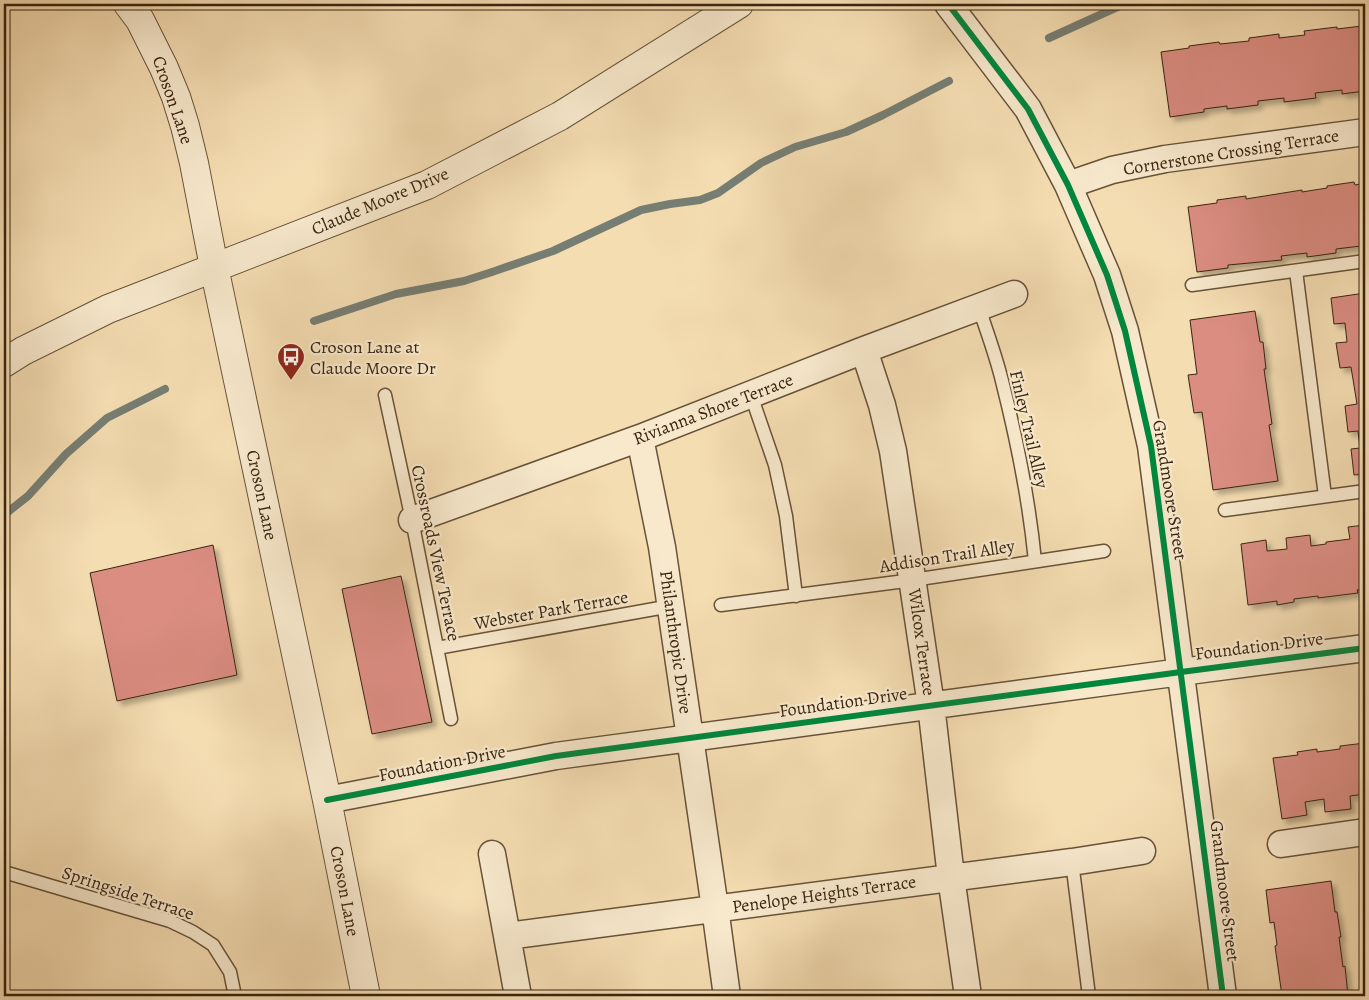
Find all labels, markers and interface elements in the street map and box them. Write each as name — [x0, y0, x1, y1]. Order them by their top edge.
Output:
street label: Croson Lane — [147, 53, 199, 147]
street label: Cornerstone Crossing Terrace — [1121, 123, 1341, 181]
street label: Claude Moore Drive — [308, 161, 452, 241]
place label: Croson Lane at Claude Moore Dr — [310, 335, 436, 380]
bus stop icon: Croson Lane at Claude Moore Dr — [276, 342, 306, 381]
street label: Rivianna Shore Terrace — [630, 367, 796, 451]
street label: Finley Trail Alley — [1004, 368, 1054, 491]
street label: Grandmoore Street — [1147, 418, 1193, 562]
street label: Croson Lane — [241, 448, 283, 542]
street label: Crossroads View Terrace — [406, 463, 466, 643]
street label: Addison Trail Alley — [877, 533, 1017, 579]
street label: Philanthropic Drive — [654, 569, 698, 715]
street label: Webster Park Terrace — [471, 585, 630, 636]
street label: Wilcox Terrace — [902, 586, 941, 697]
street label: Foundation Drive — [1194, 626, 1324, 666]
street label: Foundation Drive — [778, 681, 908, 723]
street label: Foundation Drive — [376, 739, 508, 787]
street label: Grandmoore Street — [1204, 819, 1246, 963]
street label: Croson Lane — [324, 844, 366, 938]
street label: Springside Terrace — [59, 860, 197, 926]
street label: Penelope Heights Terrace — [730, 869, 918, 919]

